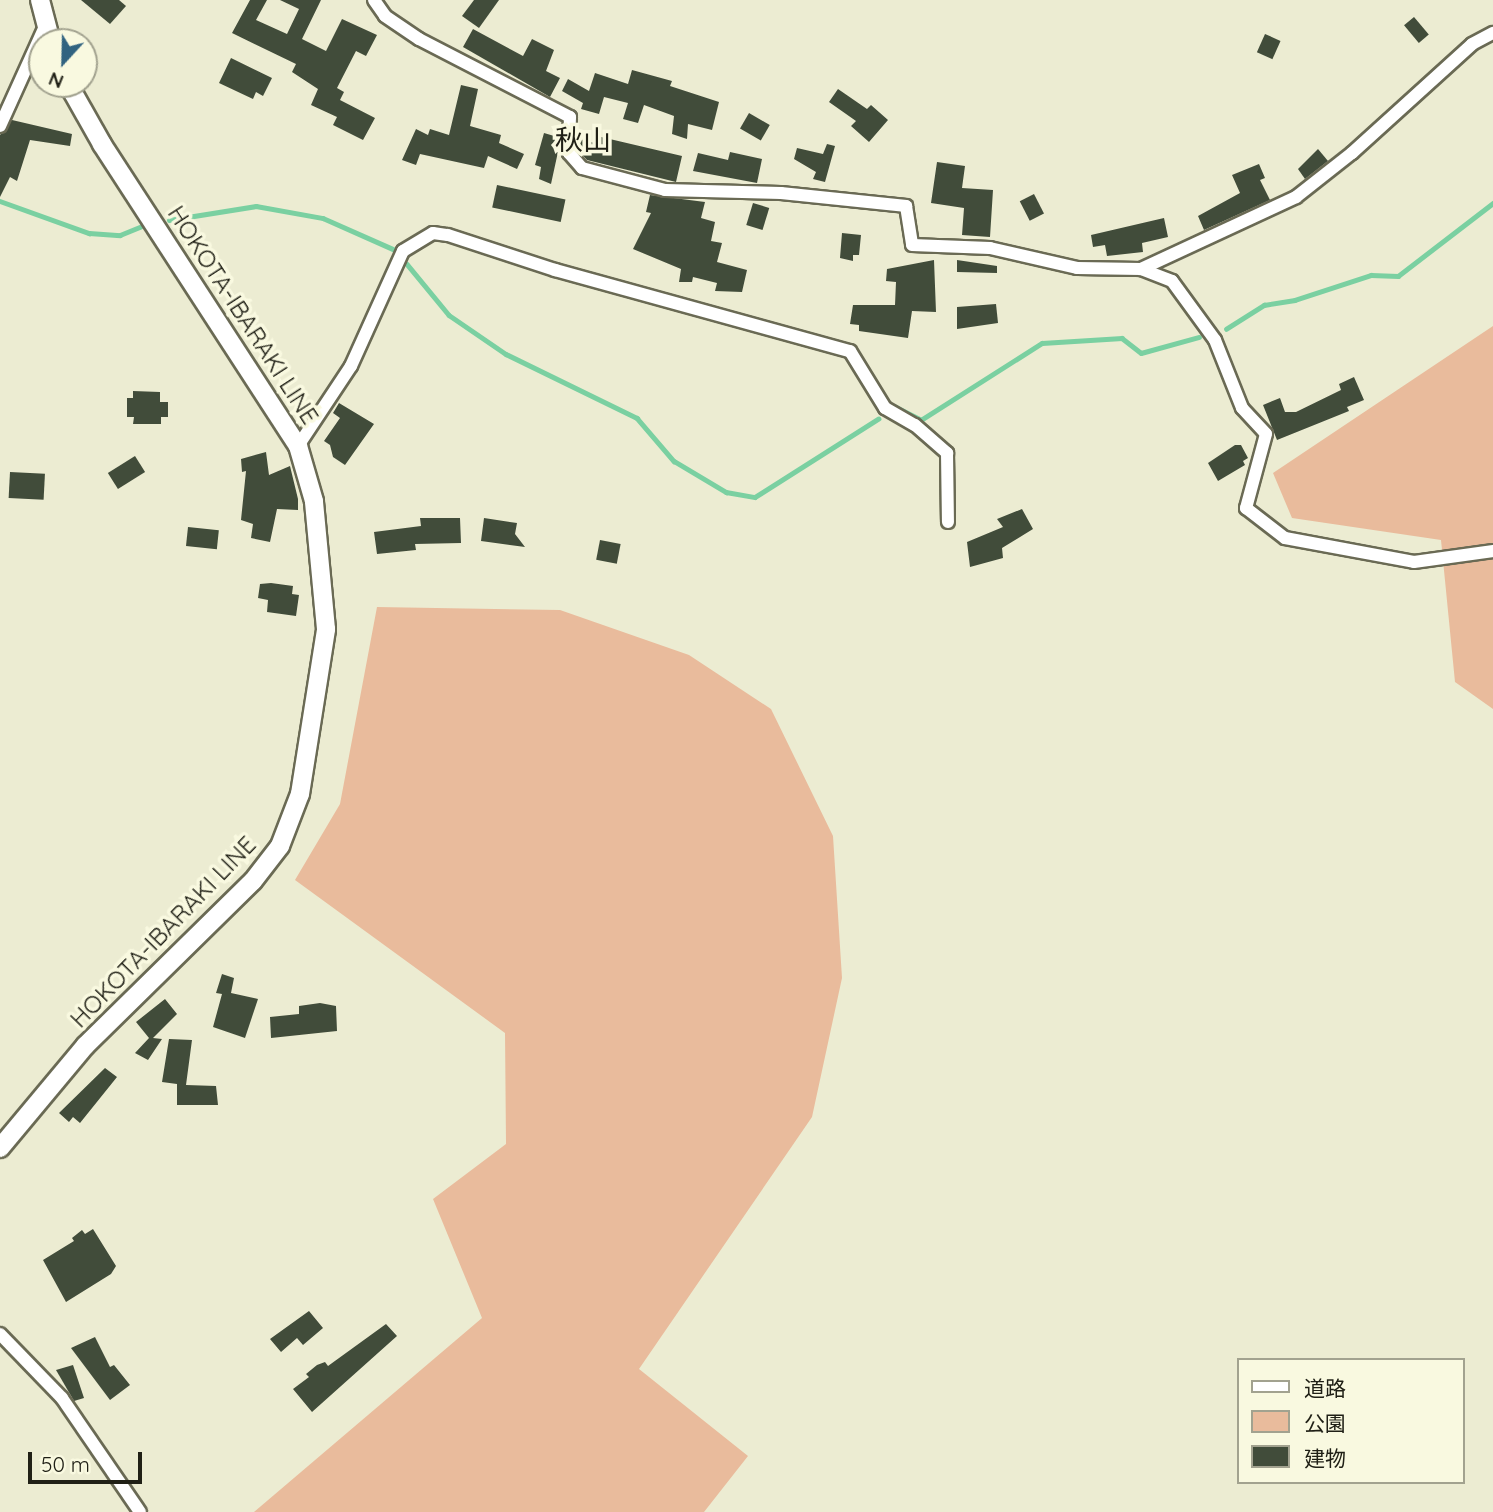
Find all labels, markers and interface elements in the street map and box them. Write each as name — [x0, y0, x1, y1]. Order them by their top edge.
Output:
north arrow — [28, 28, 98, 98]
text: N — [45, 67, 67, 94]
district label: 秋山 — [555, 123, 611, 157]
street label: HOKOTA-IBARAKI LINE — [162, 200, 324, 430]
street label: HOKOTA-IBARAKI LINE — [64, 830, 262, 1034]
legend — [1238, 1358, 1465, 1484]
text: 道路 — [1304, 1375, 1346, 1401]
text: 公園 — [1304, 1410, 1346, 1436]
scale bar — [32, 1438, 145, 1482]
text: 建物 — [1304, 1445, 1346, 1471]
text: 50 m — [41, 1451, 90, 1477]

